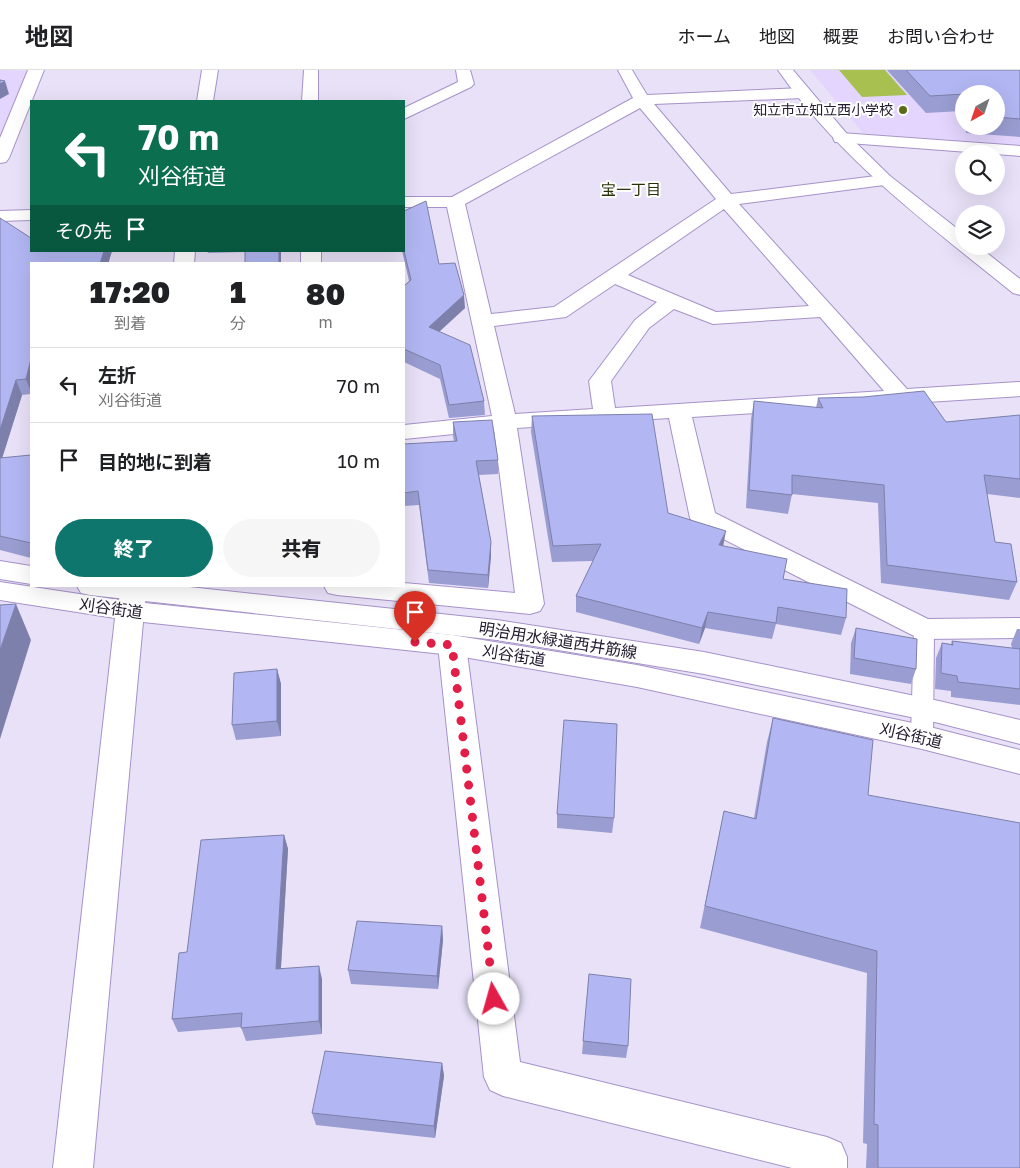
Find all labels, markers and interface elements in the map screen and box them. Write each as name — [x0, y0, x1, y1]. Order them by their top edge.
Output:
text: 地図 — [25, 21, 73, 50]
text: ホーム — [678, 25, 731, 47]
text: 地図 — [759, 25, 795, 47]
text: 概要 — [823, 25, 859, 47]
text: お問い合わせ — [887, 25, 995, 47]
north arrow — [955, 85, 1005, 135]
map controls — [955, 85, 1005, 255]
place label: 知立市立知立西小学校 — [753, 101, 893, 118]
marker: 知立市立知立西小学校 — [897, 104, 909, 116]
text: 70 m — [138, 116, 219, 158]
icon: left — [55, 120, 120, 185]
button: search — [955, 145, 1005, 195]
text: 刈谷街道 — [138, 162, 226, 189]
district label: 宝一丁目 — [601, 180, 661, 198]
button: layers — [955, 205, 1005, 255]
icon: arrive — [122, 215, 150, 243]
text: その先 — [55, 219, 112, 242]
text: 17:20 — [90, 274, 170, 310]
text: 1 — [230, 274, 246, 310]
text: 80 — [306, 276, 345, 312]
text: m — [318, 312, 333, 332]
text: 到着 — [114, 313, 146, 333]
text: 分 — [230, 313, 246, 333]
text: 左折 — [98, 363, 136, 386]
icon: left — [55, 371, 83, 399]
text: 70 m — [337, 374, 380, 397]
text: 刈谷街道 — [98, 390, 162, 410]
icon: arrive — [55, 446, 83, 474]
text: 10 m — [337, 449, 380, 472]
text: 目的地に到着 — [98, 450, 212, 473]
button: 終了 — [55, 519, 213, 577]
button: 共有 — [223, 519, 380, 577]
pin — [394, 591, 436, 642]
street label: 刈谷街道 — [78, 594, 144, 622]
icon: arrive — [401, 598, 429, 626]
street label: 明治用水緑道西井筋線 — [477, 618, 639, 662]
street label: 刈谷街道 — [481, 640, 547, 670]
street label: 刈谷街道 — [878, 718, 944, 752]
position arrow — [467, 972, 519, 1024]

